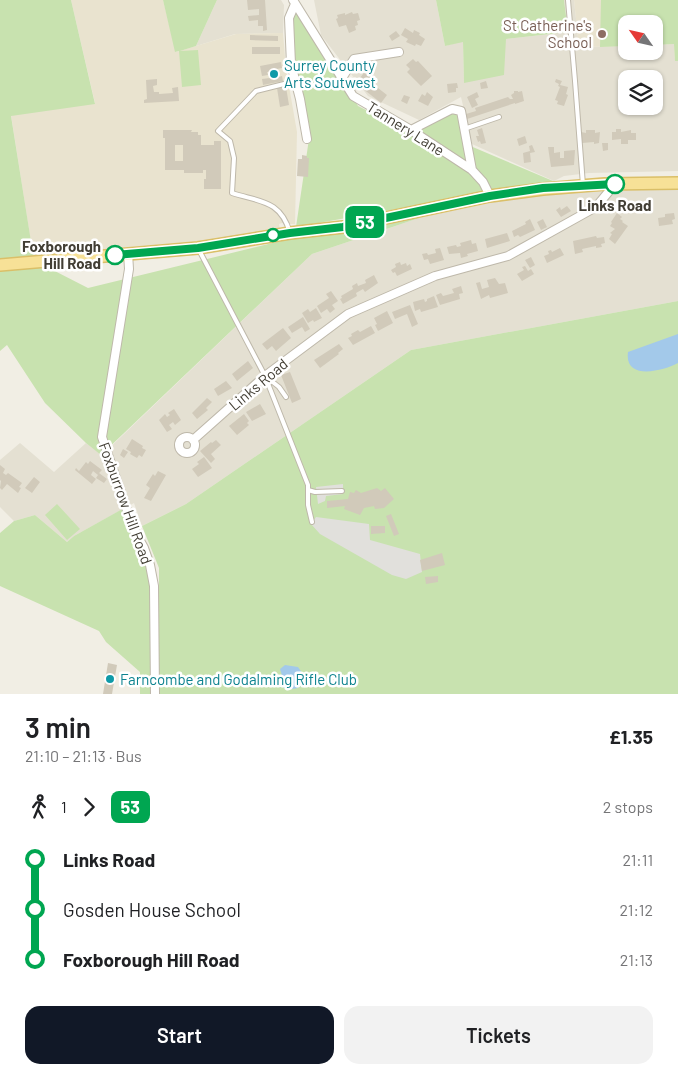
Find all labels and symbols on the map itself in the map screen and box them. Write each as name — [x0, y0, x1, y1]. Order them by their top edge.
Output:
north arrow — [618, 15, 662, 60]
place label: St Catherine's School — [503, 16, 592, 51]
marker: St Catherine's School — [596, 28, 608, 40]
place label: Surrey County Arts Soutwest — [284, 56, 376, 91]
marker: Surrey County Arts Soutwest — [268, 68, 280, 80]
street label: Tannery Lane — [364, 97, 448, 159]
marker: Links Road — [605, 174, 625, 194]
place label: Links Road — [579, 196, 651, 214]
line badge: 53 — [342, 206, 388, 238]
unlabelled marker — [266, 228, 280, 242]
place label: Foxborough Hill Road — [22, 237, 101, 272]
marker: Foxborough Hill Road — [105, 245, 125, 265]
street label: Links Road — [225, 354, 291, 414]
street label: Foxburrow Hill Road — [96, 440, 156, 566]
place label: Farncombe and Godalming Rifle Club — [120, 670, 357, 688]
marker: Farncombe and Godalming Rifle Club — [104, 673, 116, 685]

